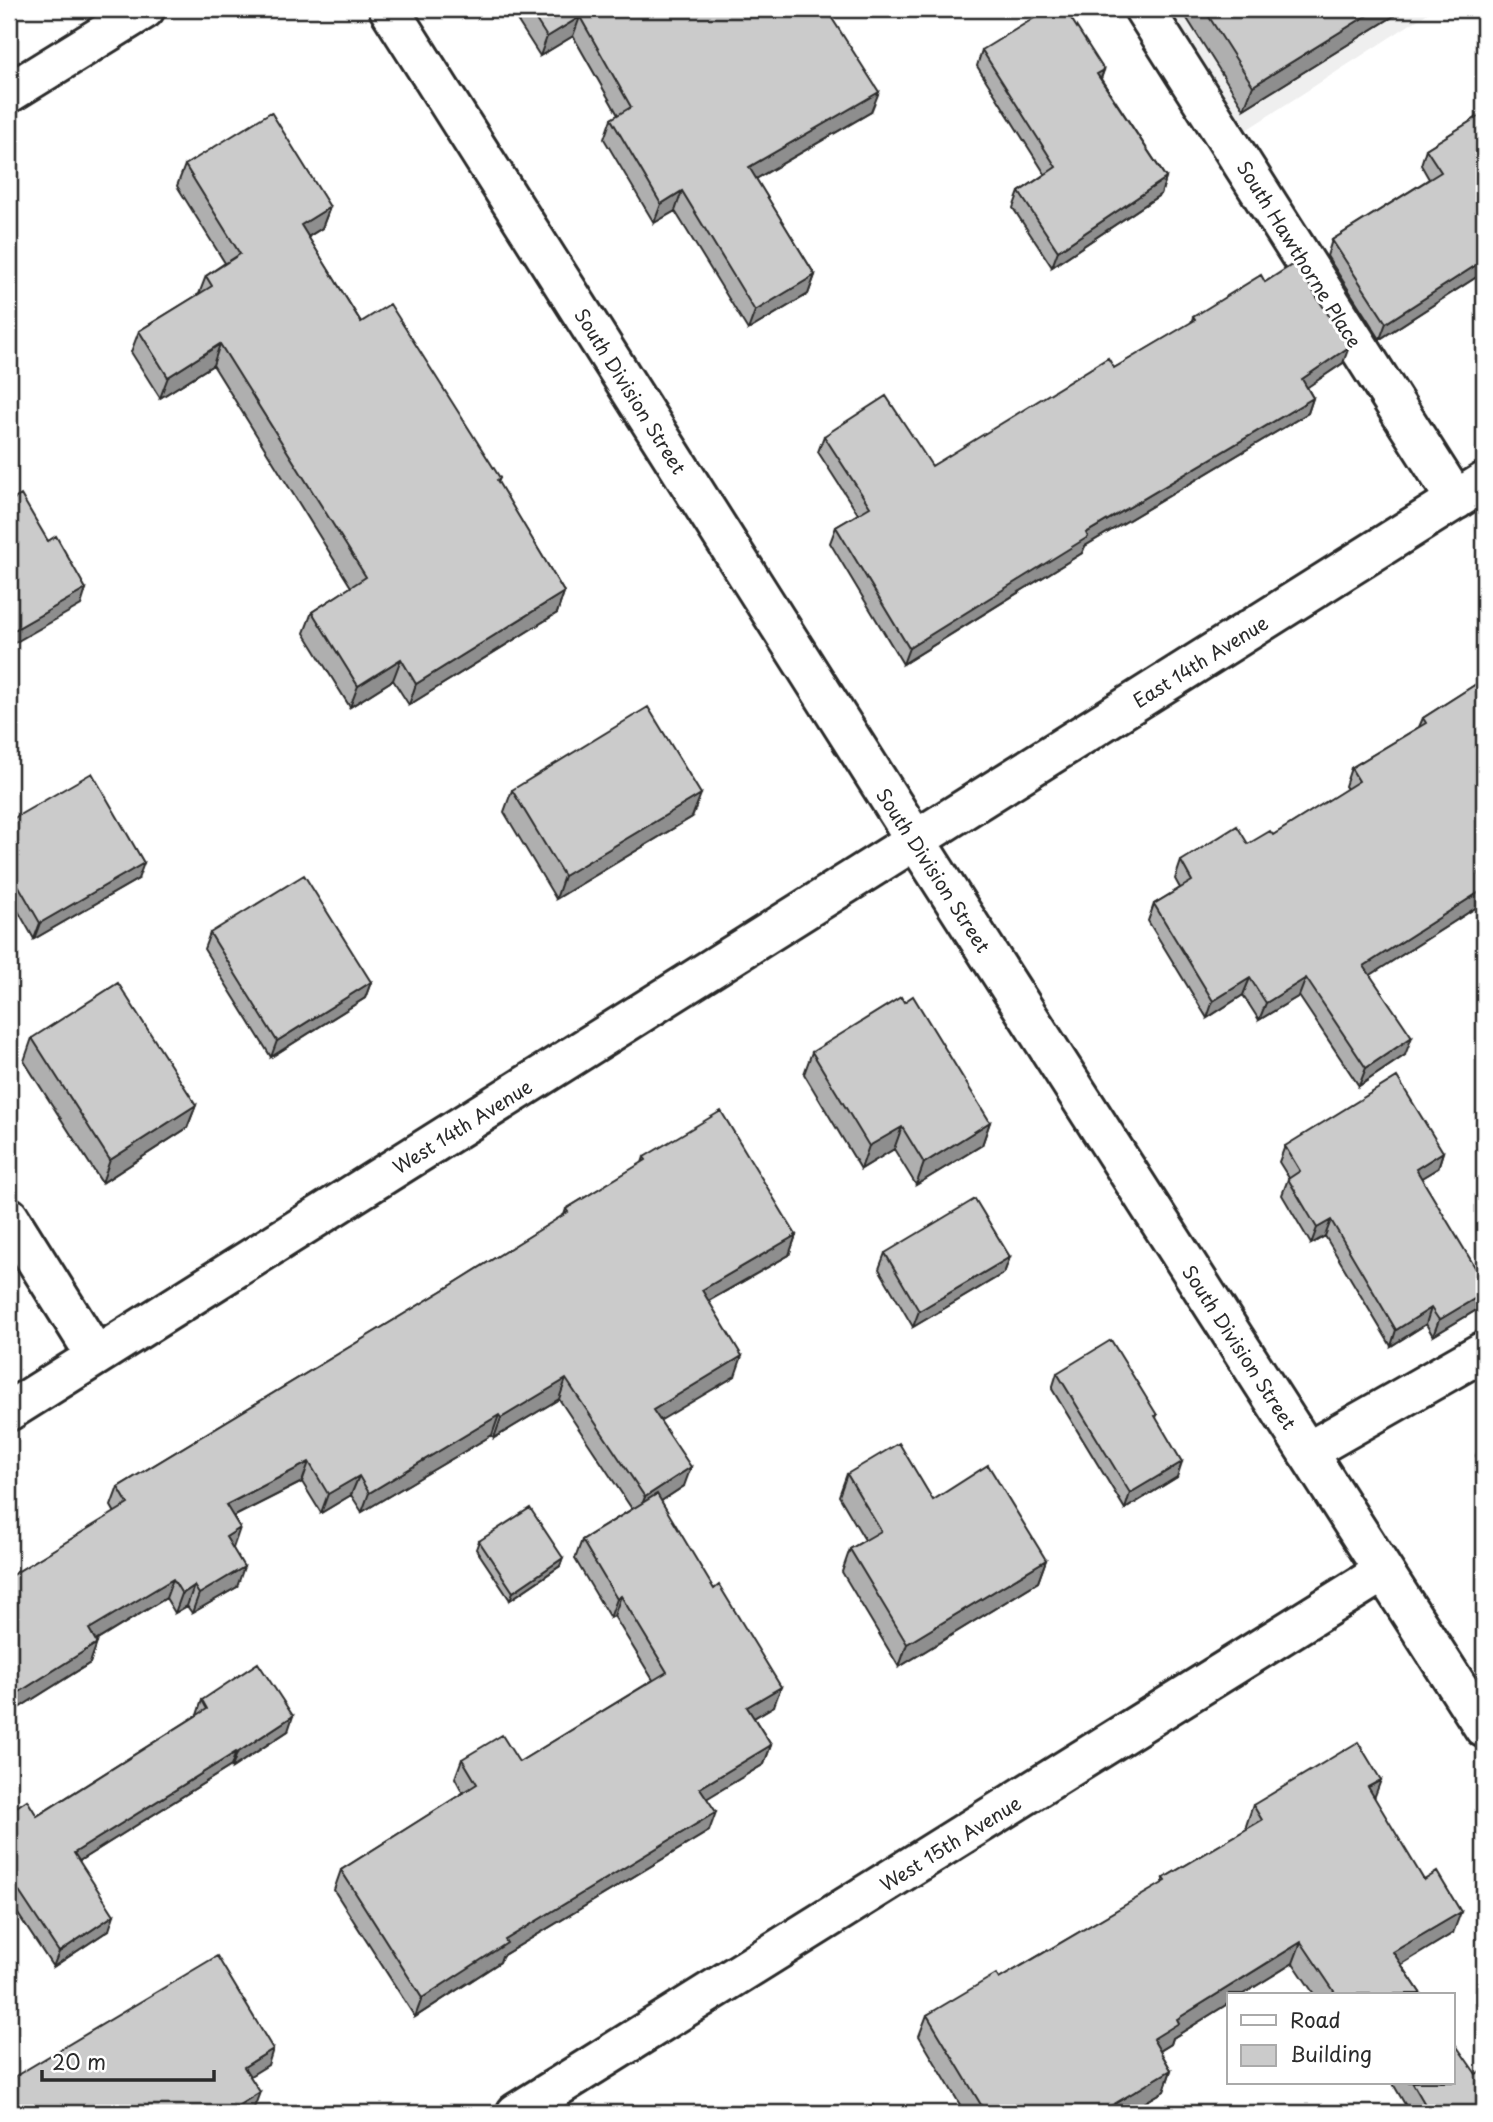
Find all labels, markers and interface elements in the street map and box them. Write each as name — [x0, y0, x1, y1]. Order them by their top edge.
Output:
street label: South Hawthorne Place — [1231, 155, 1369, 353]
street label: South Division Street — [569, 303, 694, 480]
street label: East 14th Avenue — [1127, 608, 1273, 714]
street label: South Division Street — [870, 782, 998, 958]
street label: West 14th Avenue — [387, 1072, 537, 1180]
street label: South Division Street — [1176, 1259, 1304, 1435]
street label: West 15th Avenue — [874, 1788, 1026, 1898]
legend — [1227, 1993, 1454, 2084]
text: Road — [1290, 2003, 1341, 2035]
text: Building — [1290, 2037, 1372, 2069]
scale bar — [42, 2038, 214, 2082]
text: 20 m — [52, 2045, 106, 2077]

